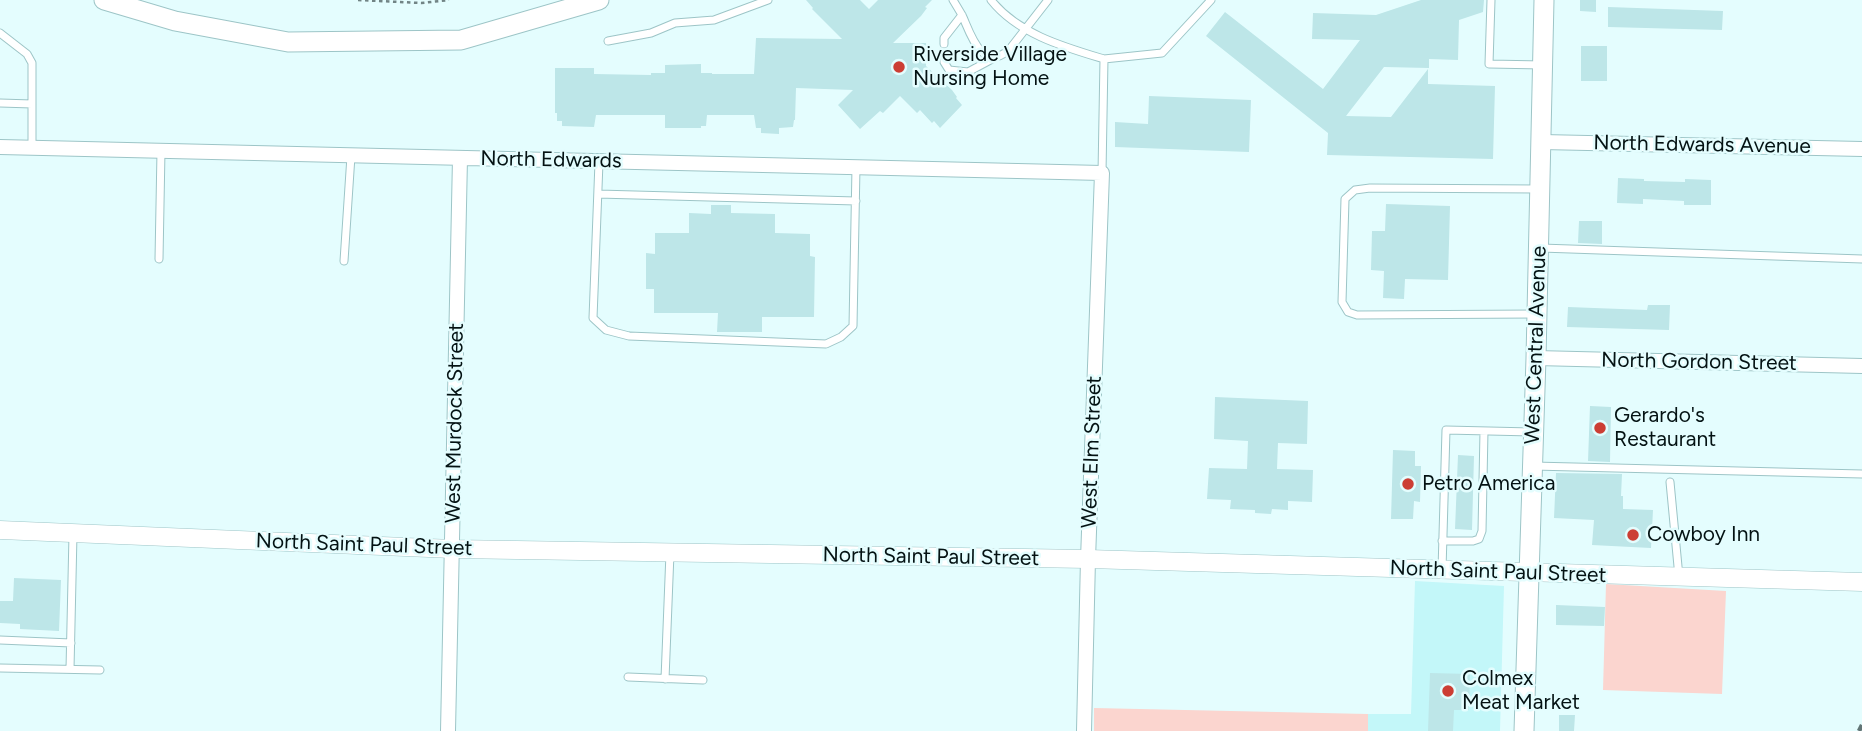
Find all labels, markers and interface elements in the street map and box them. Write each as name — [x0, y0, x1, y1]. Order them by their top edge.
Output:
place label: Riverside Village Nursing Home — [913, 42, 1067, 92]
marker: Riverside Village Nursing Home — [891, 59, 907, 75]
street label: North Edwards Avenue — [1593, 131, 1811, 159]
street label: North Edwards — [480, 146, 622, 174]
street label: West Central Avenue — [1520, 245, 1552, 445]
street label: West Murdock Street — [441, 323, 469, 523]
street label: North Gordon Street — [1601, 348, 1797, 376]
street label: West Elm Street — [1077, 375, 1107, 529]
place label: Gerardo's Restaurant — [1614, 403, 1716, 453]
marker: Gerardo's Restaurant — [1592, 420, 1608, 436]
place label: Petro America — [1422, 471, 1555, 497]
marker: Petro America — [1400, 476, 1416, 492]
place label: Cowboy Inn — [1647, 522, 1760, 548]
marker: Cowboy Inn — [1625, 527, 1641, 543]
street label: North Saint Paul Street — [255, 529, 473, 561]
street label: North Saint Paul Street — [822, 543, 1040, 571]
street label: North Saint Paul Street — [1389, 556, 1607, 588]
place label: Colmex Meat Market — [1462, 666, 1580, 716]
marker: Colmex Meat Market — [1440, 683, 1456, 699]

